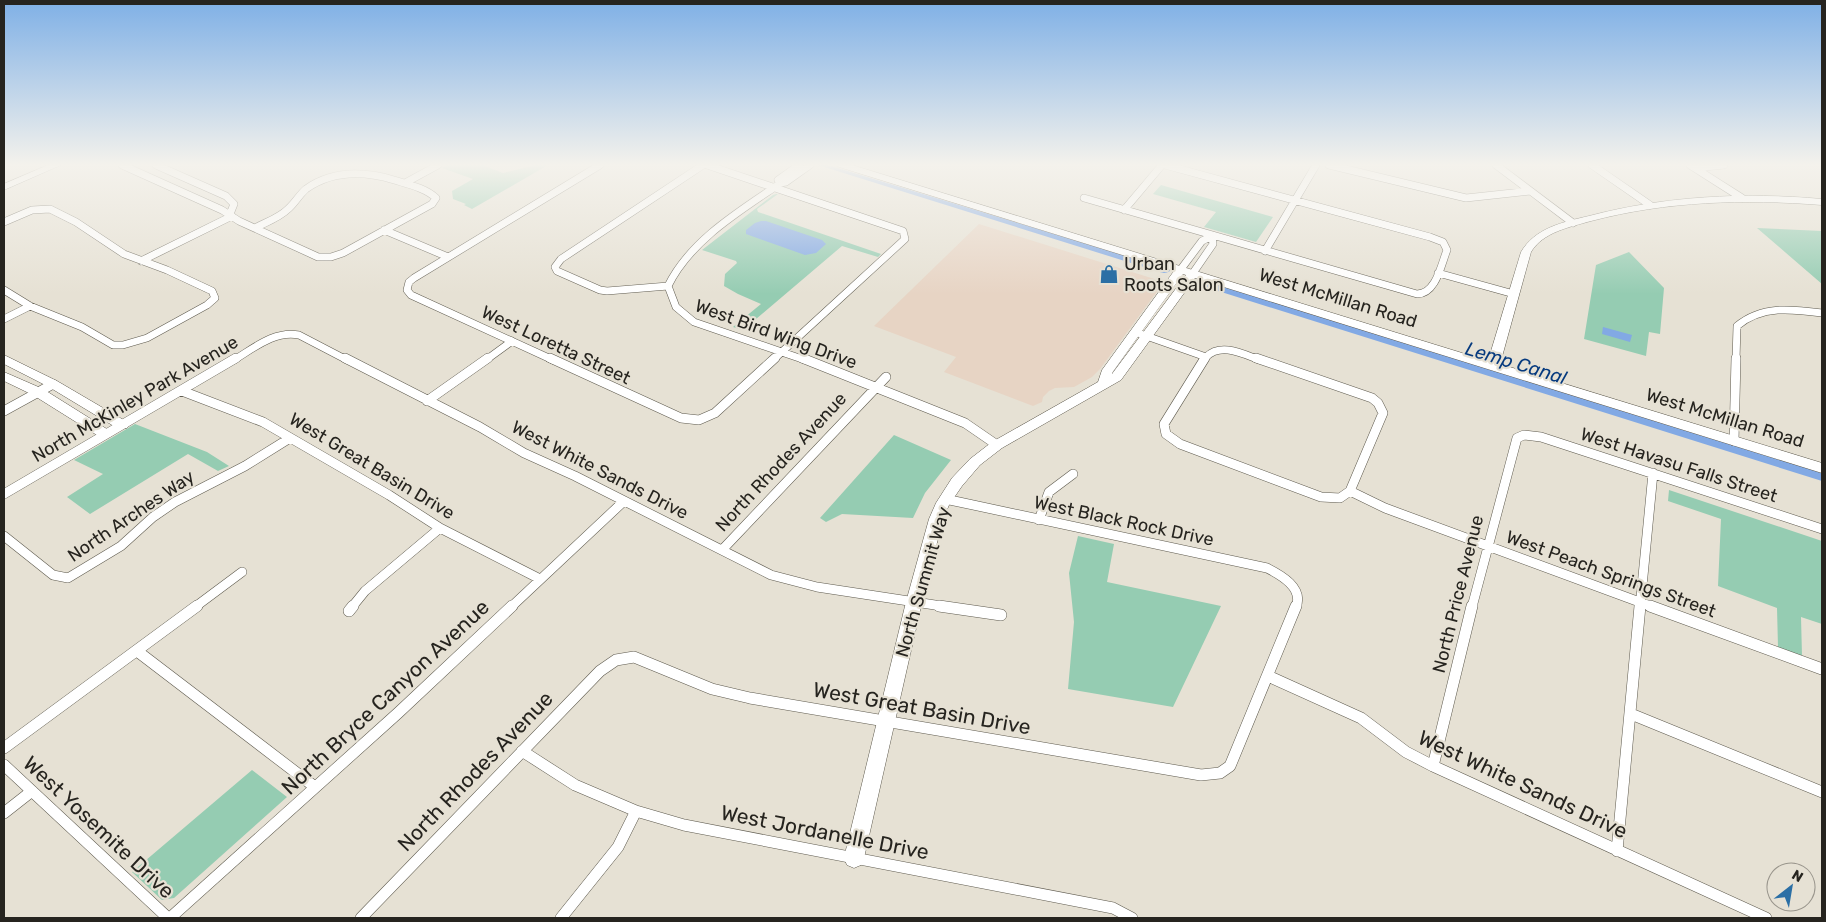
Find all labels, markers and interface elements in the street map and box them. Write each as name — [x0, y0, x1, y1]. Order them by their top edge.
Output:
place label: Urban Roots Salon — [1124, 253, 1224, 296]
shop icon: Urban Roots Salon — [1098, 263, 1120, 285]
street label: West McMillan Road — [1256, 263, 1420, 333]
street label: West Bird Wing Drive — [692, 294, 860, 374]
street label: West Loretta Street — [478, 301, 634, 389]
street label: North McKinley Park Avenue — [28, 331, 242, 467]
water label: Lemp Canal — [1462, 337, 1570, 389]
street label: West McMillan Road — [1643, 383, 1807, 453]
street label: North Rhodes Avenue — [711, 388, 851, 536]
street label: West Great Basin Drive — [285, 408, 459, 524]
street label: West White Sands Drive — [508, 416, 692, 524]
street label: West Havasu Falls Street — [1578, 423, 1780, 507]
street label: North Arches Way — [63, 465, 199, 567]
street label: West Black Rock Drive — [1032, 491, 1216, 551]
street label: North Summit Way — [891, 504, 955, 660]
street label: North Price Avenue — [1428, 513, 1488, 675]
street label: West Peach Springs Street — [1503, 526, 1719, 622]
street label: North Bryce Canyon Avenue — [276, 594, 494, 800]
street label: West Great Basin Drive — [811, 677, 1033, 739]
street label: North Rhodes Avenue — [392, 686, 558, 856]
street label: West White Sands Drive — [1414, 725, 1632, 843]
street label: West Yosemite Drive — [18, 751, 180, 903]
street label: West Jordanelle Drive — [719, 800, 931, 864]
north arrow — [1766, 862, 1816, 912]
text: N — [1789, 866, 1806, 886]

